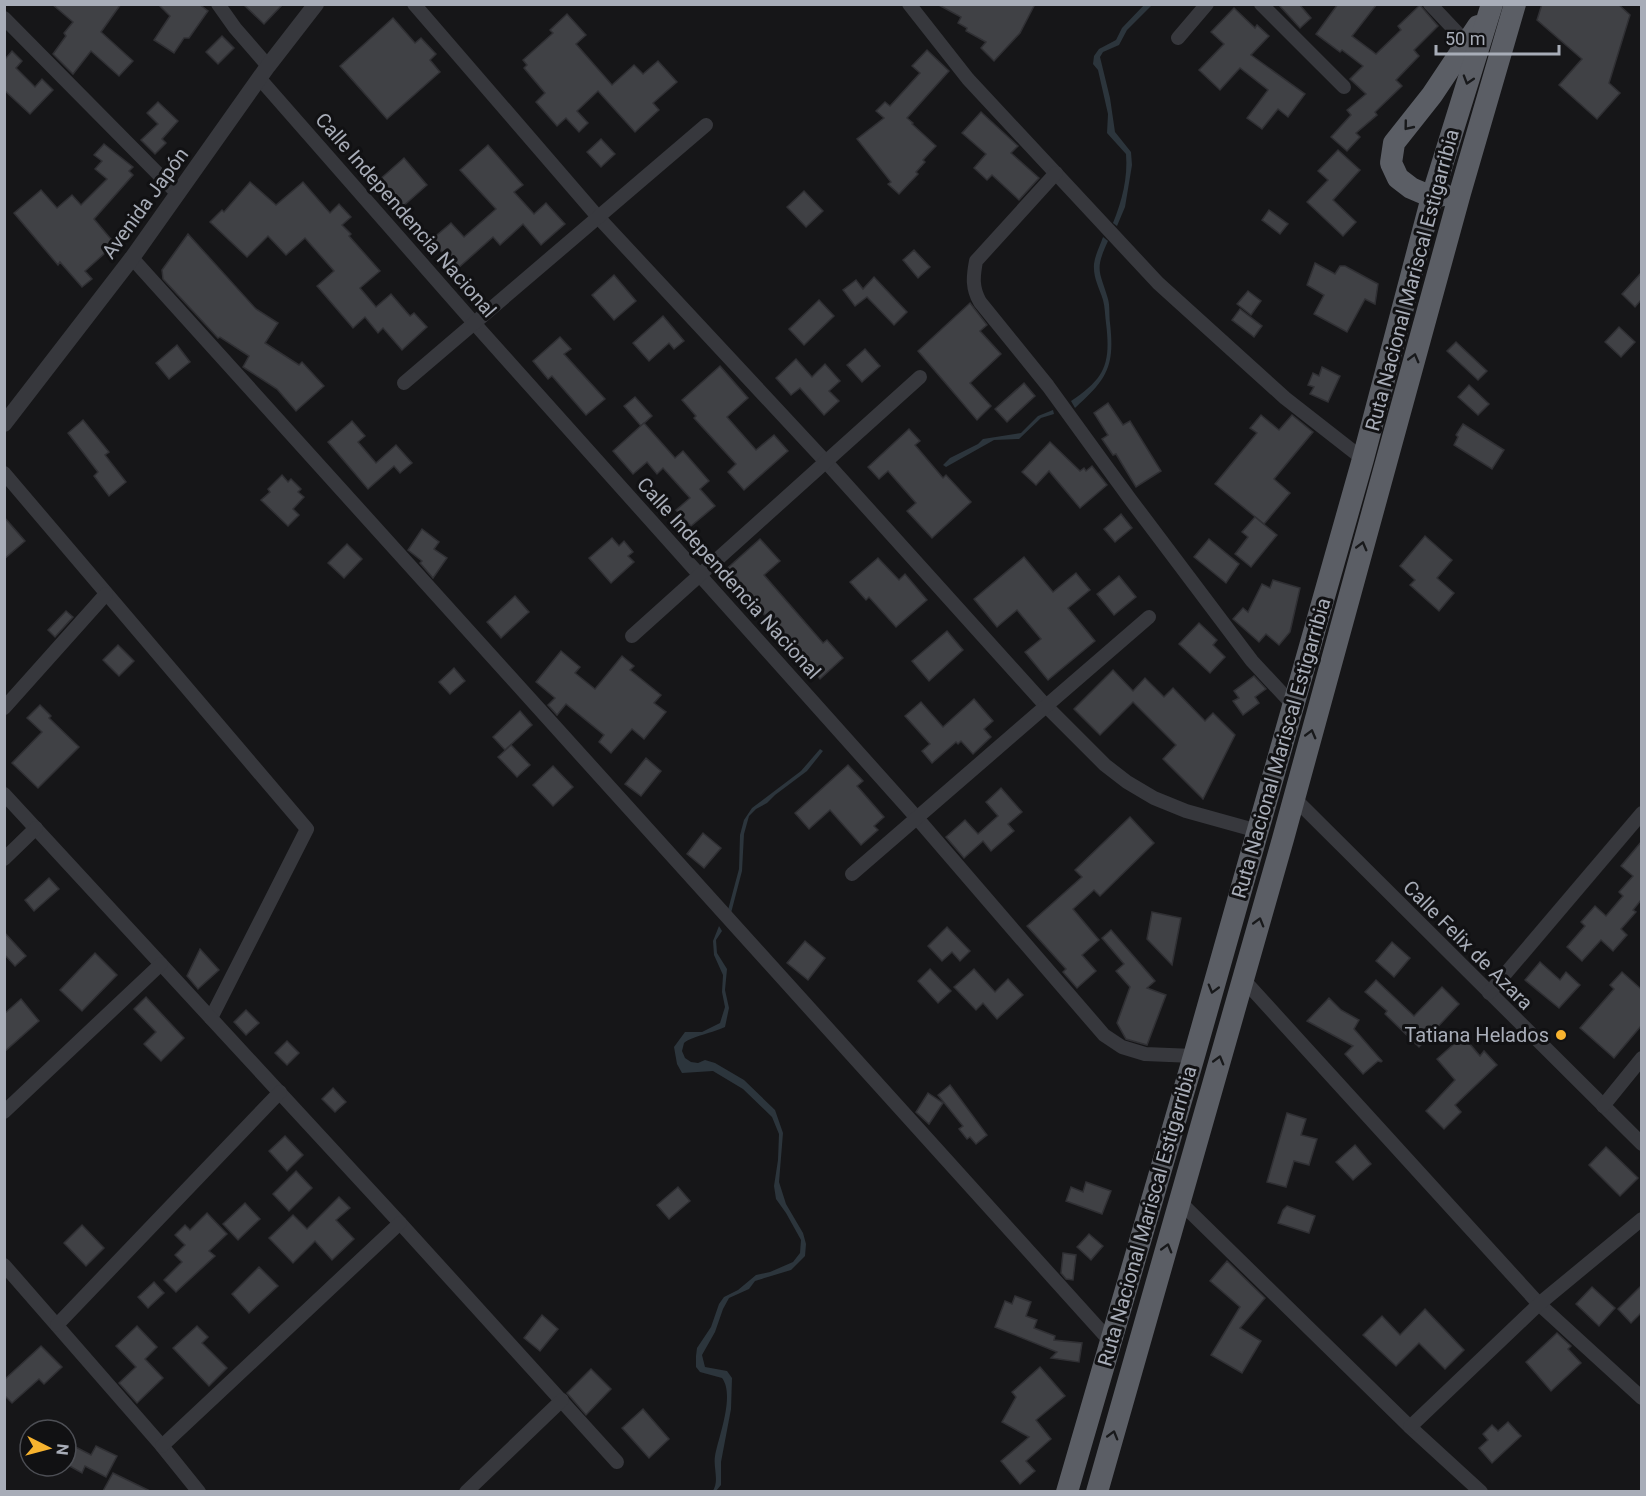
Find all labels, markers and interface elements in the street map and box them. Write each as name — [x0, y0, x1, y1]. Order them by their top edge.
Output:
scale bar — [1436, 18, 1559, 56]
text: 50 m — [1445, 28, 1485, 49]
one-way arrow — [1463, 74, 1475, 85]
street label: Calle Independencia Nacional — [311, 108, 501, 322]
one-way arrow — [1404, 119, 1415, 130]
street label: Ruta Nacional Mariscal Estigarribia — [1360, 126, 1464, 434]
street label: Avenida Japón — [97, 143, 193, 263]
one-way arrow — [1407, 353, 1419, 364]
street label: Calle Independencia Nacional — [632, 472, 826, 684]
one-way arrow — [1355, 541, 1368, 551]
street label: Ruta Nacional Mariscal Estigarribia — [1227, 595, 1335, 901]
one-way arrow — [1303, 729, 1316, 739]
street label: Calle Felix de Azara — [1398, 875, 1538, 1015]
one-way arrow — [1252, 917, 1264, 928]
one-way arrow — [1208, 983, 1220, 993]
place label: Tatiana Helados — [1404, 1023, 1549, 1047]
marker: Tatiana Helados — [1554, 1028, 1568, 1042]
one-way arrow — [1212, 1055, 1224, 1066]
street label: Ruta Nacional Mariscal Estigarribia — [1093, 1063, 1201, 1369]
one-way arrow — [1160, 1243, 1172, 1254]
north arrow — [18, 1418, 78, 1478]
one-way arrow — [1106, 1430, 1118, 1441]
text: N — [52, 1443, 72, 1456]

